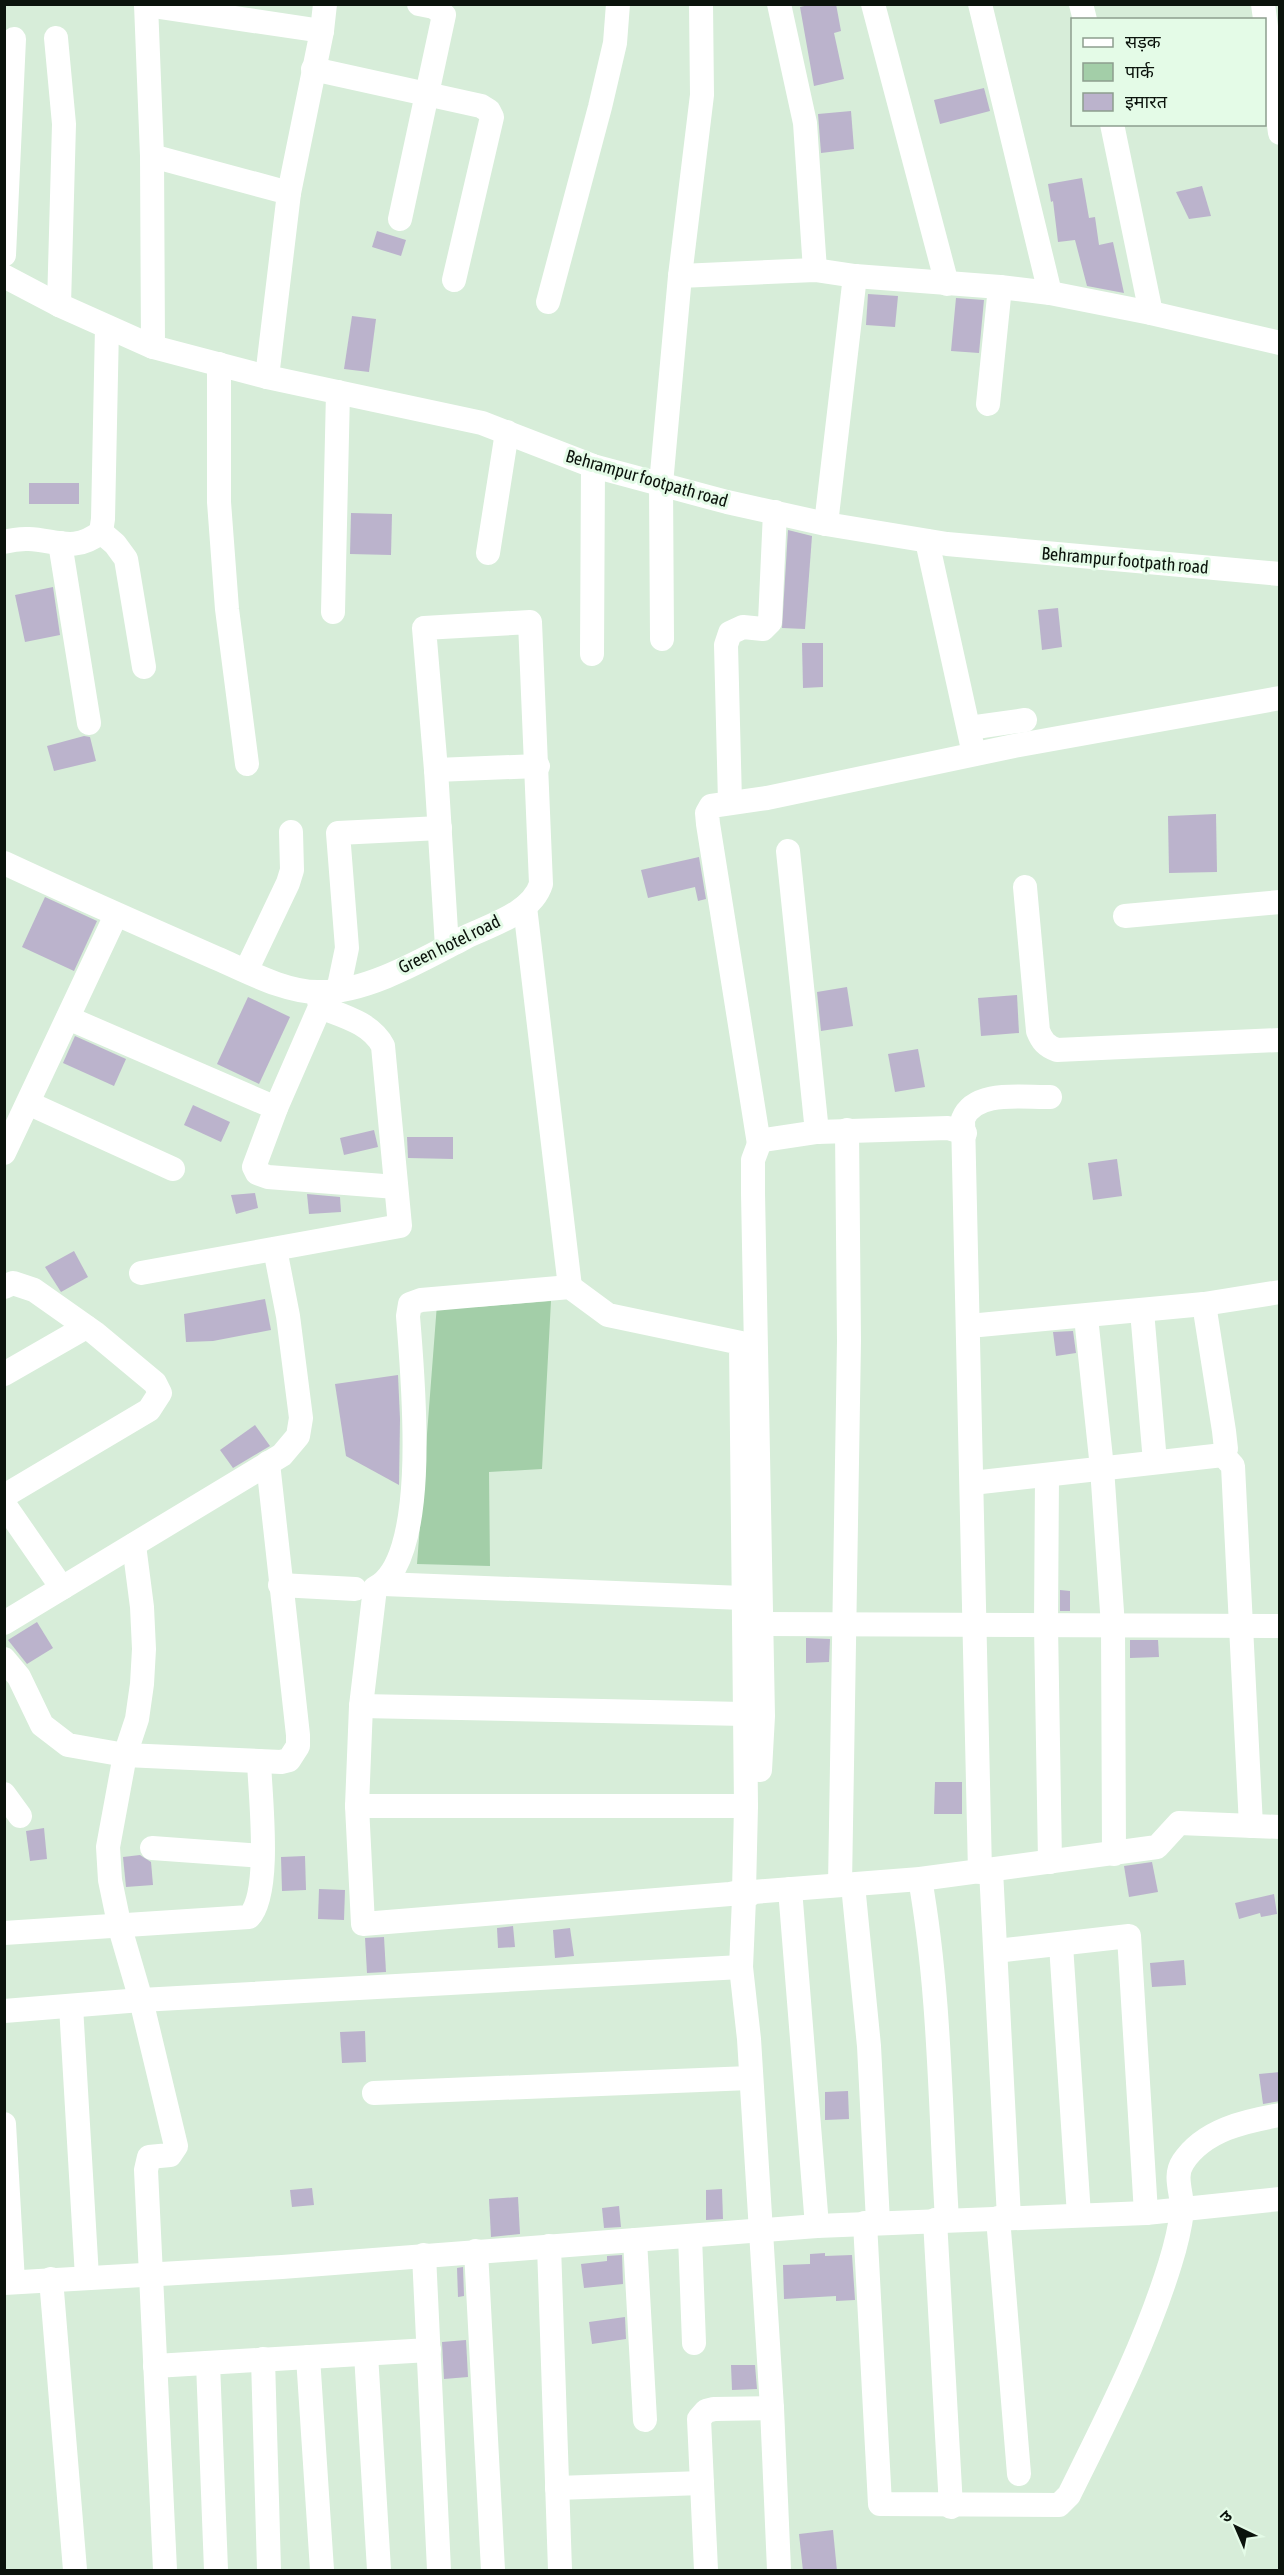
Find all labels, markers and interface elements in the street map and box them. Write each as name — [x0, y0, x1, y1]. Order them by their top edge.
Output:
legend — [1071, 18, 1266, 126]
text: सड़क — [1125, 31, 1162, 52]
text: पार्क — [1125, 61, 1155, 82]
text: इमारत — [1125, 91, 1168, 112]
street label: Behrampur footpath road — [563, 445, 731, 511]
street label: Behrampur footpath road — [1041, 542, 1209, 578]
street label: Green hotel road — [395, 910, 503, 978]
north arrow — [1206, 2497, 1266, 2557]
text: उ — [1216, 2506, 1236, 2526]

